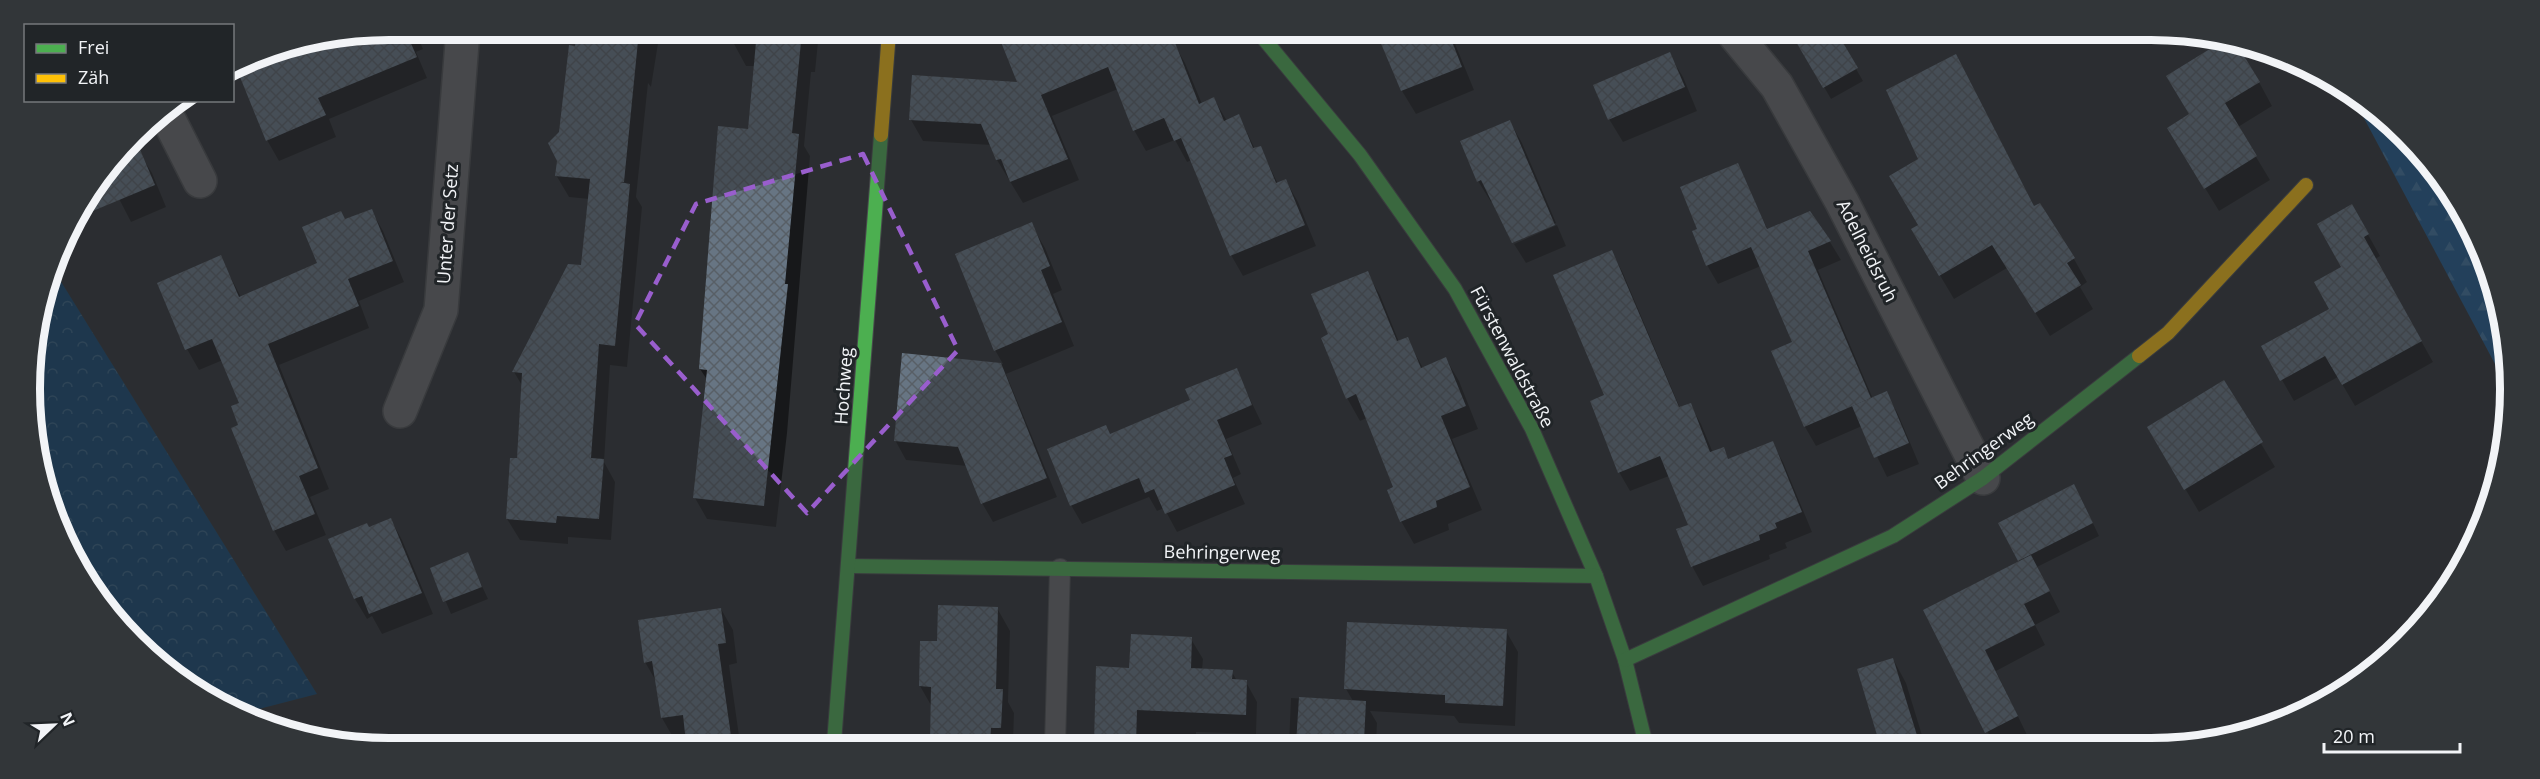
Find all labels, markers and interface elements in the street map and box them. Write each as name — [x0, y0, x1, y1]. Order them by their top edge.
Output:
legend — [24, 24, 234, 102]
text: Frei — [78, 35, 109, 59]
text: Zäh — [78, 65, 109, 89]
street label: Unter der Setz — [431, 163, 463, 285]
street label: Adelheidsruh — [1832, 195, 1904, 306]
street label: Fürstenwaldstraße — [1465, 282, 1560, 431]
street label: Hochweg — [828, 346, 858, 425]
street label: Behringerweg — [1929, 406, 2038, 494]
street label: Behringerweg — [1163, 539, 1281, 565]
north arrow — [24, 695, 84, 755]
text: N — [55, 709, 80, 729]
scale bar — [2324, 716, 2460, 754]
text: 20 m — [2333, 724, 2375, 748]

